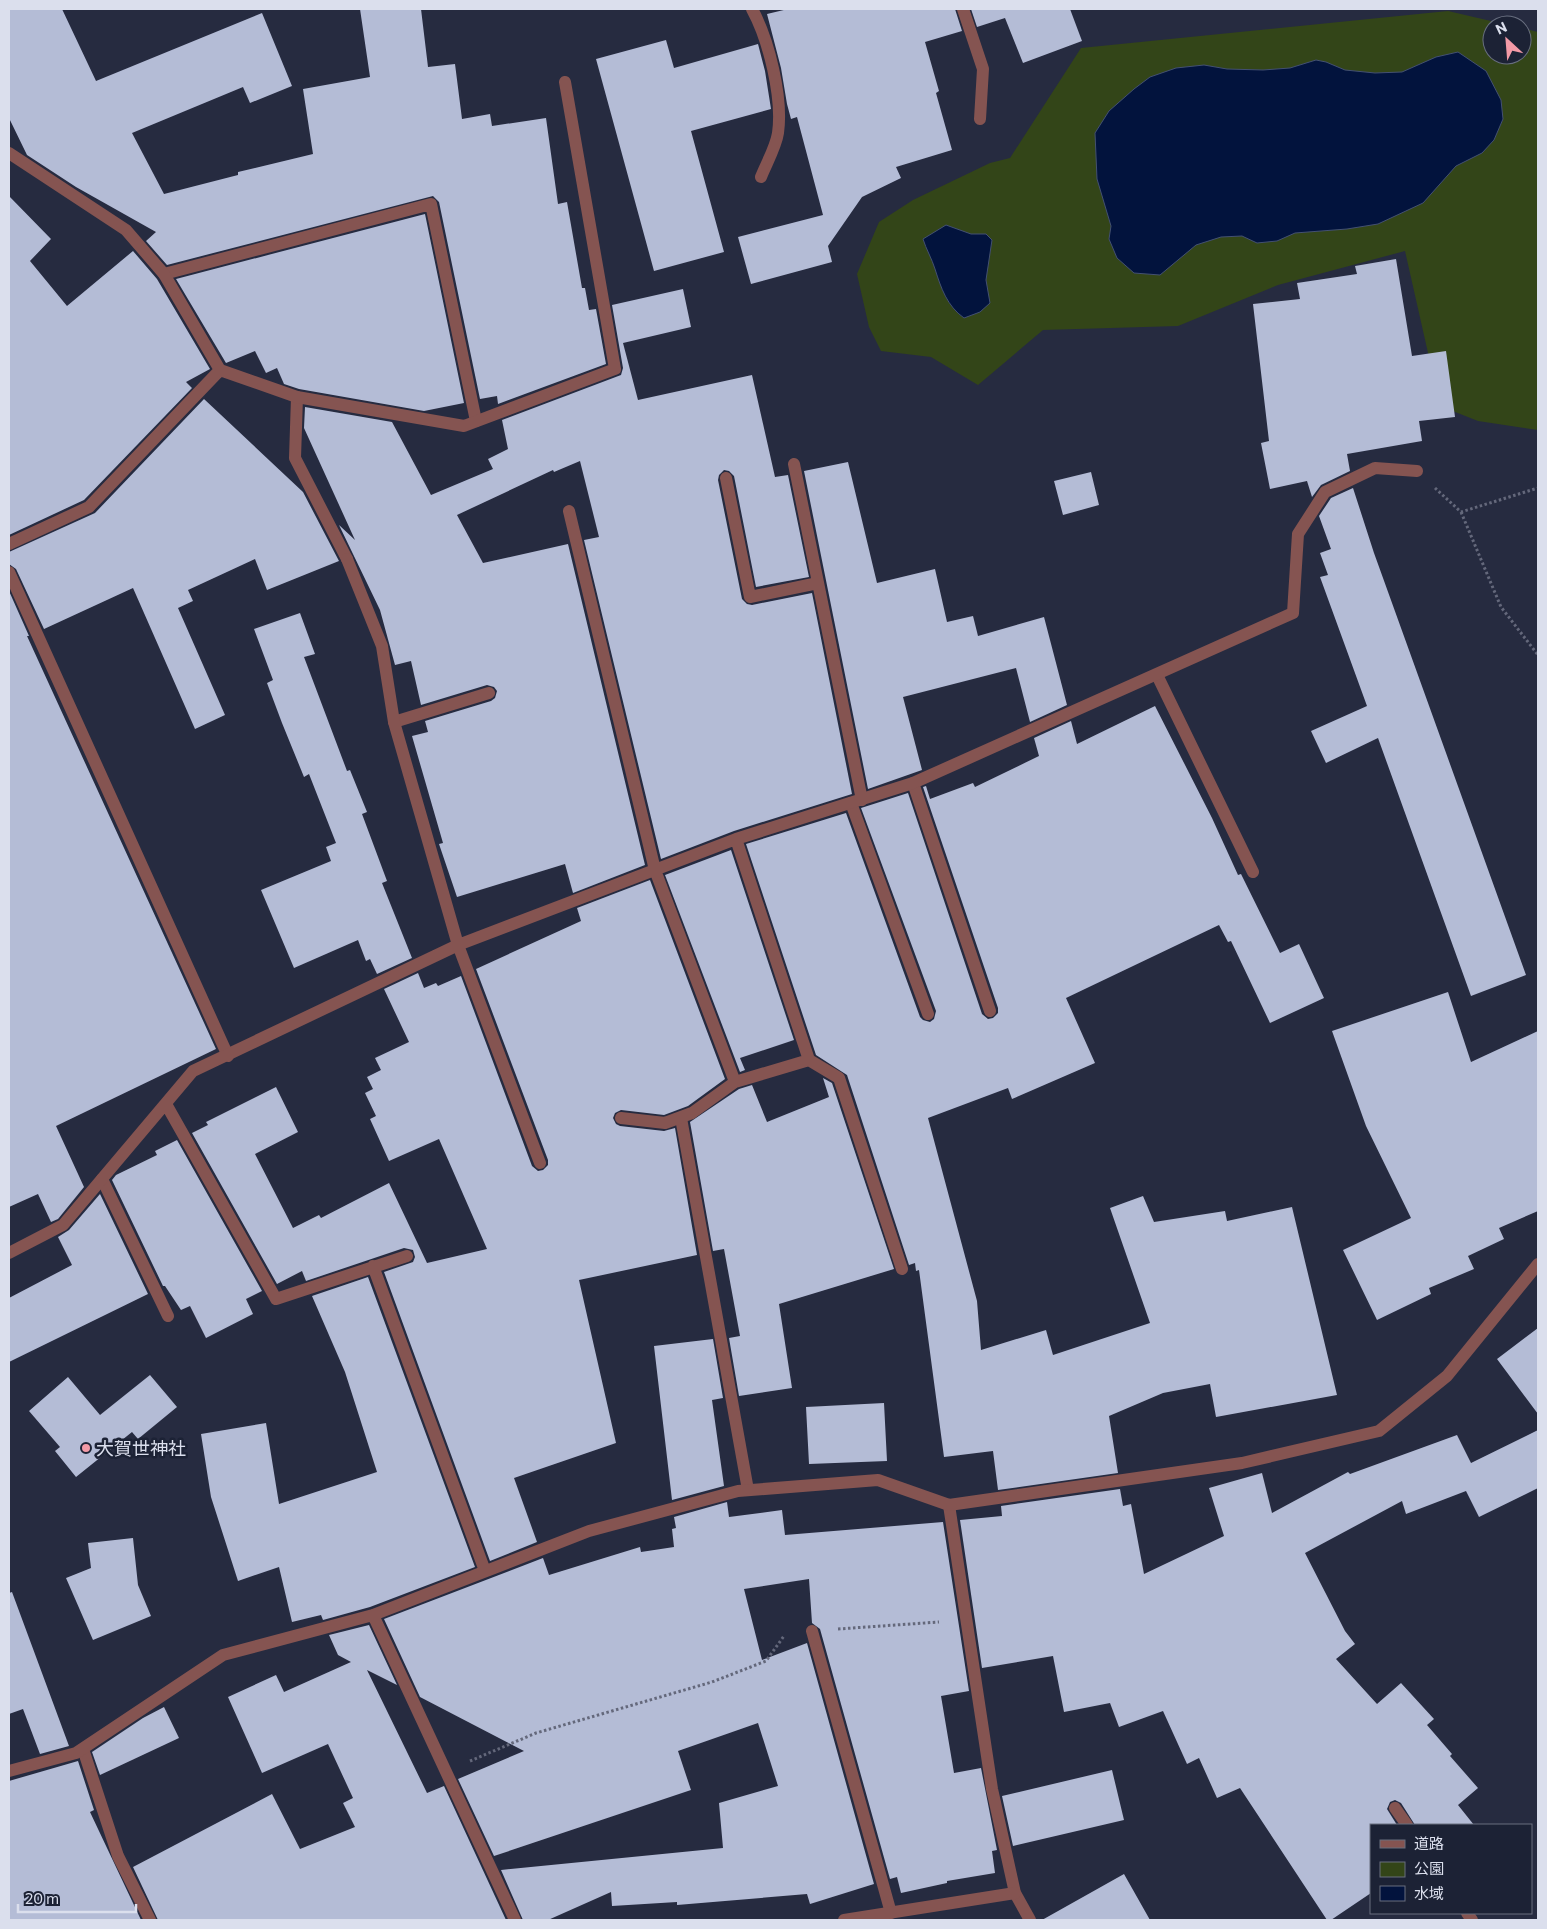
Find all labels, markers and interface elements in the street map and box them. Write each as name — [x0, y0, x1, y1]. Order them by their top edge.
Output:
north arrow — [1482, 15, 1532, 65]
text: N — [1493, 18, 1510, 38]
place label: 大賀世神社 — [96, 1437, 186, 1459]
marker: 大賀世神社 — [80, 1442, 92, 1454]
legend — [1370, 1824, 1532, 1914]
text: 道路 — [1414, 1834, 1444, 1852]
text: 公園 — [1414, 1859, 1444, 1877]
scale bar — [18, 1882, 135, 1914]
text: 水域 — [1414, 1884, 1444, 1902]
text: 20 m — [25, 1889, 59, 1907]

